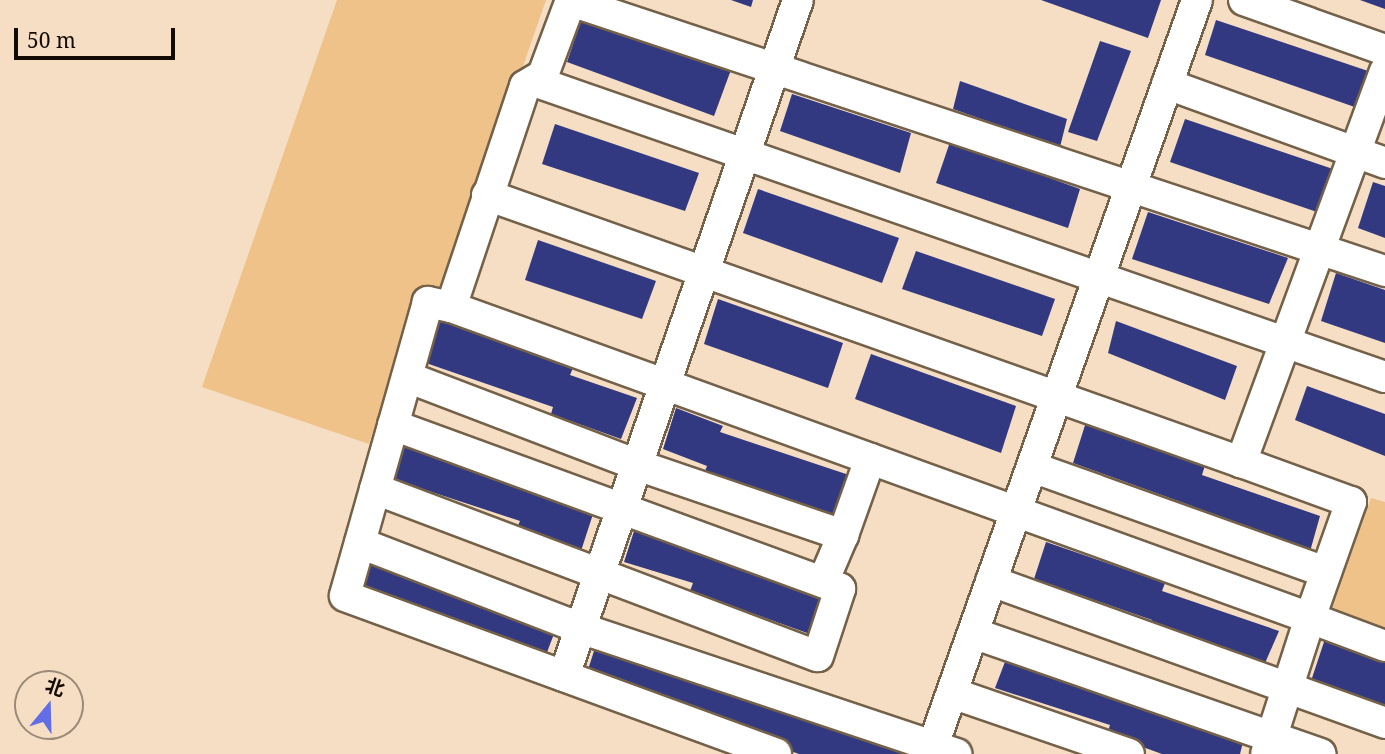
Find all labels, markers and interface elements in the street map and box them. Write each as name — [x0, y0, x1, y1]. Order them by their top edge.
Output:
scale bar — [18, 14, 178, 58]
text: 50 m — [27, 26, 76, 54]
north arrow — [14, 670, 84, 740]
text: 北 — [42, 672, 68, 702]

